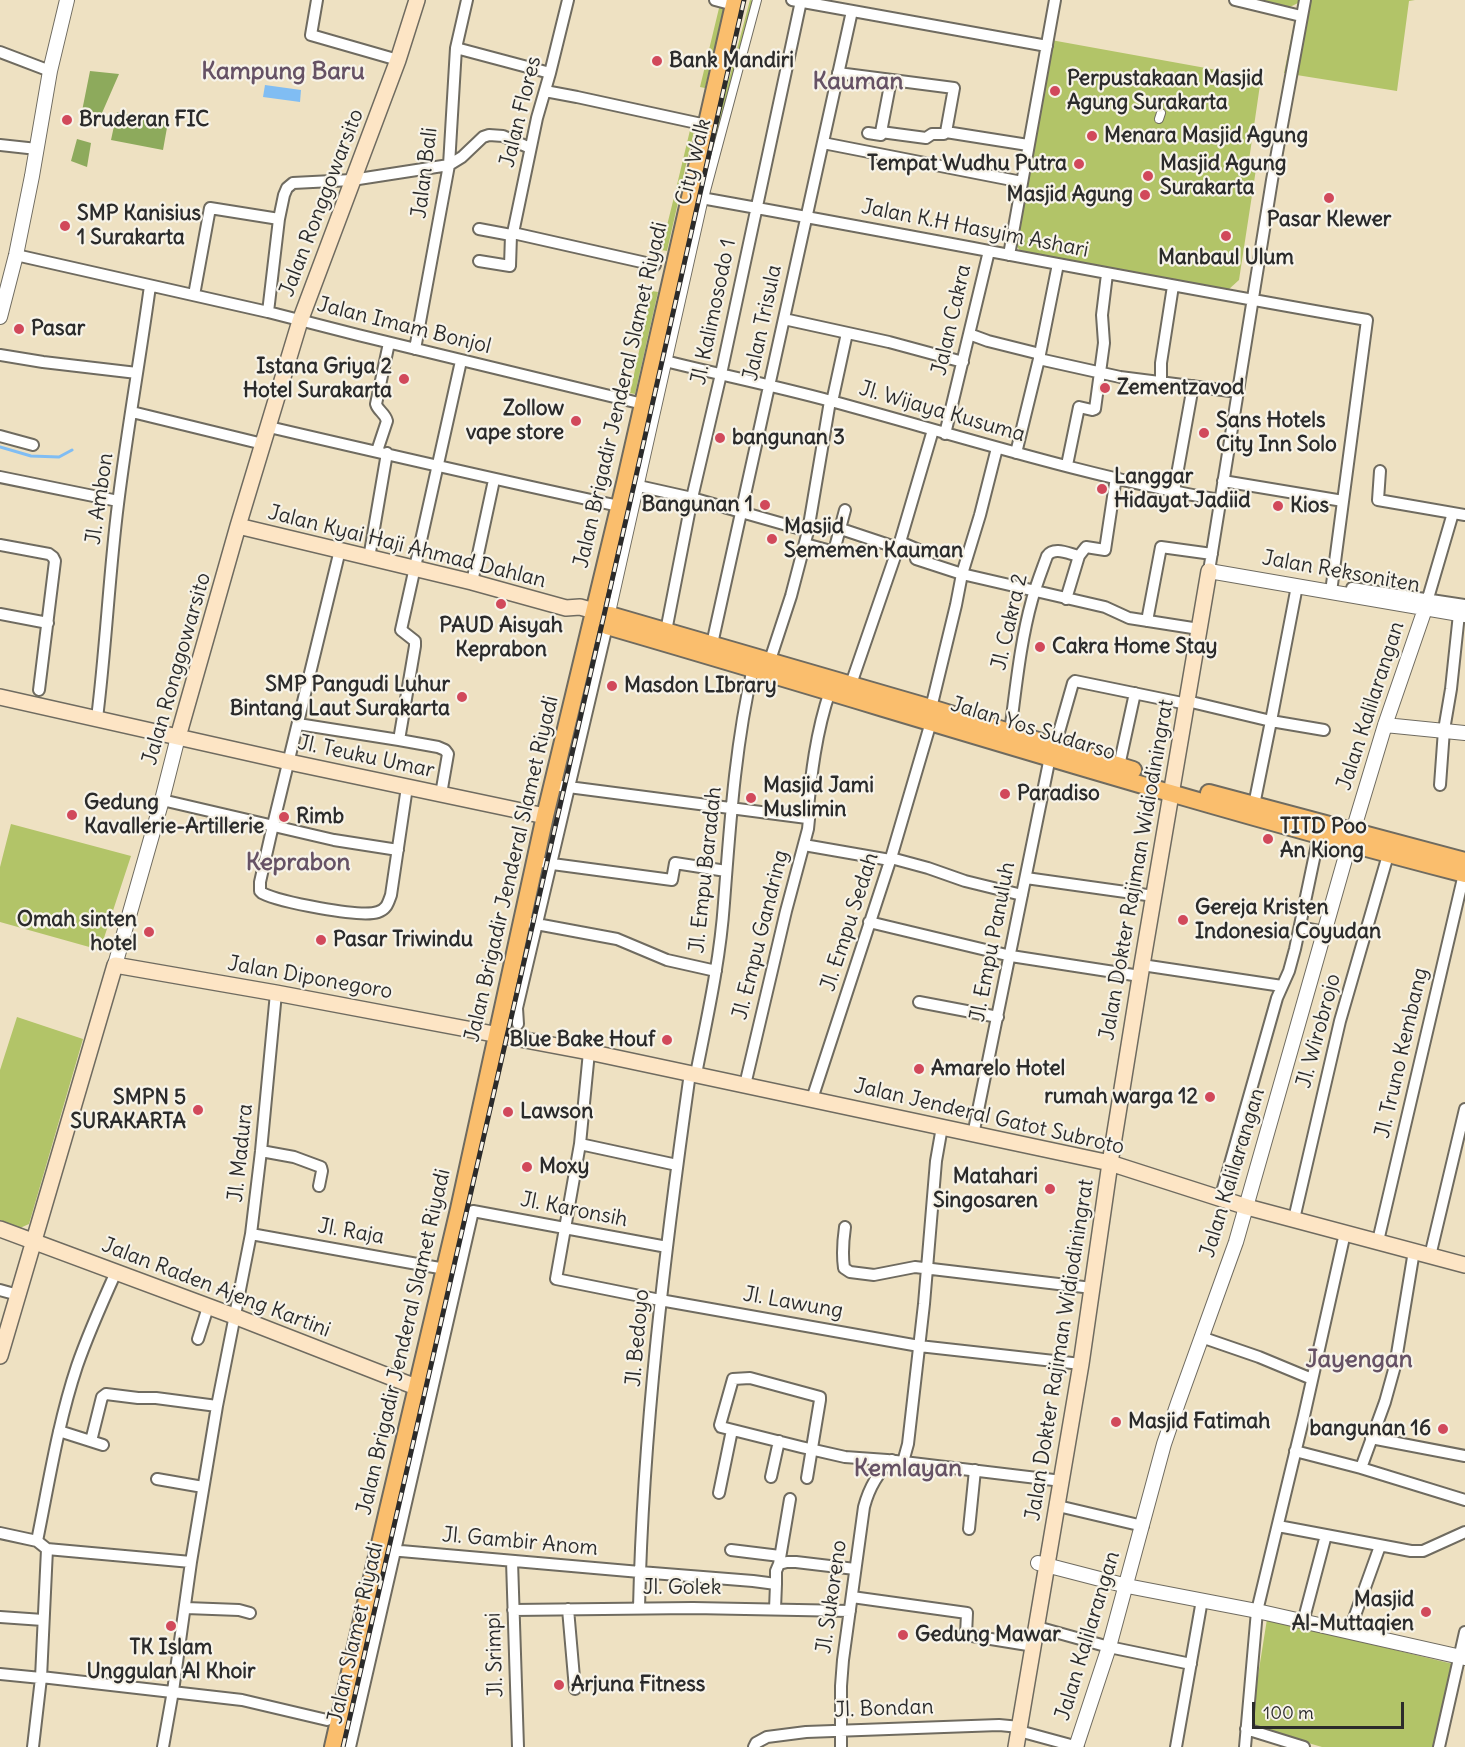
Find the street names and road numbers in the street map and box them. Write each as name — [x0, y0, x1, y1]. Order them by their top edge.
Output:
street label: Jalan Flores — [495, 54, 547, 170]
street label: Jalan Ronggowarsito — [275, 106, 369, 300]
street label: City Walk — [671, 116, 717, 208]
street label: Jalan Bali — [407, 126, 443, 220]
street label: Jalan K.H Hasyim Ashari — [859, 195, 1091, 263]
street label: Jalan Brigadir Jenderal Slamet Riyadi — [569, 219, 673, 571]
street label: Jl. Kalimosodo 1 — [686, 237, 742, 387]
street label: Jalan Cakra — [927, 262, 977, 378]
street label: Jalan Trisula — [738, 263, 788, 383]
street label: Jalan Imam Bonjol — [314, 292, 494, 360]
street label: Jl. Wijaya Kusuma — [856, 376, 1028, 448]
street label: Jl. Ambon — [81, 451, 119, 547]
street label: Jalan Kyai Haji Ahmad Dahlan — [265, 500, 549, 594]
street label: Jalan Reksoniten — [1260, 546, 1422, 598]
street label: Jalan Ronggowarsito — [137, 570, 217, 768]
street label: Jl. Cakra 2 — [987, 571, 1033, 673]
street label: Jalan Kalilarangan — [1332, 619, 1410, 793]
street label: Jalan Yos Sudarso — [947, 692, 1119, 766]
street label: Jalan Brigadir Jenderal Slamet Riyadi — [460, 693, 564, 1045]
street label: Jalan Dokter Rajiman Widiodiningrat — [1095, 698, 1179, 1042]
street label: Jl. Teuku Umar — [295, 730, 437, 784]
street label: Jl. Empu Baradah — [685, 785, 727, 955]
street label: Jl. Empu Gandring — [728, 848, 794, 1022]
street label: Jl. Empu Sedah — [816, 849, 884, 995]
street label: Jl. Empu Panuluh — [965, 860, 1021, 1024]
street label: Jalan Diponegoro — [226, 951, 394, 1005]
street label: Jl. Truno Kembang — [1370, 965, 1434, 1141]
street label: Jl. Wirobrojo — [1292, 971, 1346, 1091]
street label: Jalan Jenderal Gatot Subroto — [851, 1074, 1127, 1160]
street label: Jalan Kalilarangan — [1195, 1085, 1271, 1261]
street label: Jl. Madura — [223, 1103, 259, 1203]
street label: Jalan Brigadir Jenderal Slamet Riyadi — [352, 1166, 456, 1518]
street label: Jalan Dokter Rajiman Widiodiningrat — [1021, 1177, 1099, 1523]
street label: Jl. Karonsih — [518, 1187, 630, 1233]
street label: Jl. Raja — [316, 1214, 386, 1250]
street label: Jalan Raden Ajeng Kartini — [98, 1233, 334, 1343]
street label: Jl. Lawung — [741, 1282, 845, 1324]
street label: Jl. Bedoyo — [621, 1288, 655, 1388]
street label: Jl. Gambir Anom — [441, 1523, 599, 1561]
street label: Jl. Sukoreno — [812, 1539, 852, 1655]
street label: Jalan Slamet Riyadi — [323, 1540, 389, 1726]
street label: Jalan Kalilarangan — [1050, 1548, 1126, 1724]
street label: Jl. Golek — [643, 1575, 721, 1601]
street label: Jl. Srimpi — [481, 1612, 509, 1698]
street label: Jl. Bondan — [834, 1695, 934, 1723]

